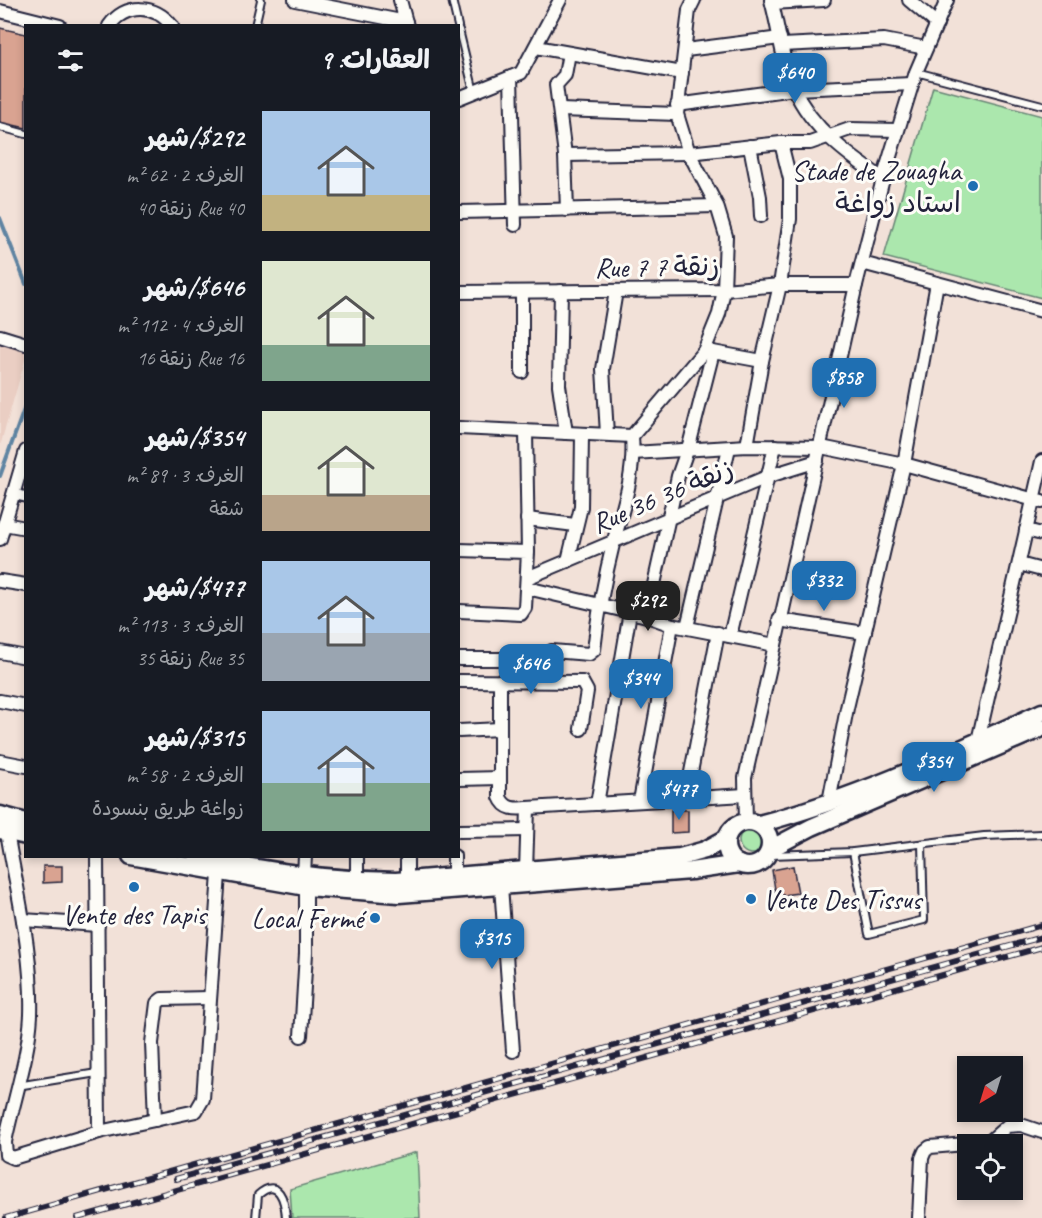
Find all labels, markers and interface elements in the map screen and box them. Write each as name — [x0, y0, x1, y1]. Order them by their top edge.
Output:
text: العقارات: 9 — [320, 43, 430, 76]
icon: filters — [54, 44, 87, 77]
pin: $640 — [759, 53, 831, 104]
text: $640 — [777, 60, 813, 85]
text: $292/شهر — [146, 121, 244, 154]
icon: home — [310, 135, 382, 207]
place label: Stade de Zouagha استاد زواغة — [791, 153, 963, 220]
text: الغرف: 2 · 62 m² — [126, 163, 244, 188]
marker: Stade de Zouagha استاد زواغة — [966, 179, 980, 193]
text: Rue 40 زنقة 40 — [137, 196, 244, 221]
street label: Rue 7 زنقة 7 — [594, 248, 720, 285]
text: $646/شهر — [144, 271, 244, 304]
icon: home — [310, 285, 382, 357]
text: الغرف: 4 · 112 m² — [117, 313, 244, 338]
text: Rue 16 زنقة 16 — [137, 346, 244, 371]
pin: $858 — [808, 358, 880, 409]
text: $858 — [826, 365, 862, 390]
text: $354/شهر — [146, 421, 244, 454]
icon: home — [310, 435, 382, 507]
street label: Rue 36 زنقة 36 — [586, 450, 738, 541]
text: الغرف: 3 · 89 m² — [126, 463, 244, 488]
text: شقة — [209, 496, 244, 521]
pin: $332 — [788, 561, 860, 612]
text: $332 — [806, 568, 842, 593]
text: $477/شهر — [146, 571, 244, 604]
pin: $292 — [612, 581, 684, 632]
icon: home — [310, 585, 382, 657]
text: $292 — [630, 588, 666, 613]
text: الغرف: 3 · 113 m² — [117, 613, 244, 638]
pin: $646 — [495, 644, 567, 695]
text: Rue 35 زنقة 35 — [137, 646, 244, 671]
text: $646 — [513, 651, 549, 676]
pin: $344 — [605, 659, 677, 710]
text: $344 — [623, 666, 659, 691]
text: $315/شهر — [146, 721, 244, 754]
icon: home — [310, 735, 382, 807]
pin: $354 — [898, 742, 970, 793]
text: $354 — [916, 749, 952, 774]
text: الغرف: 2 · 58 m² — [126, 763, 244, 788]
pin: $477 — [643, 770, 715, 821]
text: $477 — [661, 777, 697, 802]
text: زواغة طريق بنسودة — [92, 796, 244, 821]
marker: Vente des Tapis — [127, 880, 141, 894]
place label: Vente Des Tissus — [763, 882, 924, 917]
marker: Vente Des Tissus — [744, 892, 758, 906]
place label: Vente des Tapis — [62, 897, 208, 932]
place label: Local Fermé — [252, 901, 367, 936]
marker: Local Fermé — [368, 911, 382, 925]
pin: $315 — [456, 919, 528, 970]
text: $315 — [474, 926, 510, 951]
north arrow — [957, 1056, 1023, 1122]
map controls — [957, 1056, 1023, 1200]
button: locate — [957, 1134, 1023, 1200]

